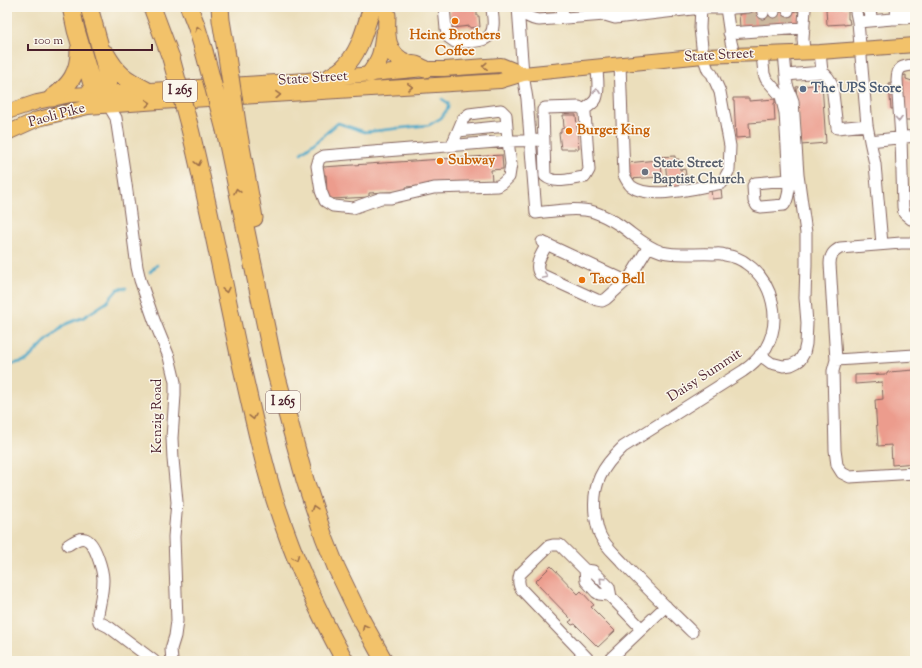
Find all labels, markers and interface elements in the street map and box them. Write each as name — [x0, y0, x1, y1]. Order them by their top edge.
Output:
marker: Heine Brothers Coffee — [450, 16, 460, 26]
scale bar — [28, 26, 152, 52]
one-way arrow — [194, 26, 203, 33]
place label: Heine Brothers Coffee — [409, 26, 501, 62]
text: 100 m — [34, 32, 63, 50]
street label: State Street — [684, 44, 755, 68]
one-way arrow — [482, 62, 488, 71]
street label: State Street — [277, 67, 349, 91]
place label: The UPS Store — [811, 79, 902, 99]
road number: I 265 — [163, 80, 197, 102]
one-way arrow — [407, 82, 413, 91]
marker: The UPS Store — [798, 84, 808, 94]
one-way arrow — [592, 88, 601, 94]
one-way arrow — [275, 90, 281, 99]
one-way arrow — [145, 98, 151, 107]
street label: Paoli Pike — [26, 99, 88, 133]
one-way arrow — [895, 116, 904, 122]
place label: Burger King — [577, 121, 650, 141]
marker: Burger King — [564, 126, 574, 136]
place label: Subway — [448, 151, 495, 171]
place label: State Street Baptist Church — [653, 154, 746, 190]
marker: Subway — [435, 156, 445, 166]
one-way arrow — [194, 159, 202, 166]
marker: State Street Baptist Church — [640, 167, 650, 177]
one-way arrow — [233, 188, 241, 194]
place label: Taco Bell — [590, 270, 645, 290]
one-way arrow — [541, 271, 549, 279]
marker: Taco Bell — [577, 275, 587, 285]
one-way arrow — [221, 287, 229, 293]
street label: Daisy Summit — [664, 344, 746, 408]
street label: Kenzig Road — [148, 379, 168, 453]
road number: I 265 — [266, 391, 300, 413]
one-way arrow — [249, 414, 257, 420]
one-way arrow — [310, 504, 319, 511]
one-way arrow — [291, 553, 299, 561]
one-way arrow — [599, 577, 607, 585]
one-way arrow — [362, 624, 370, 631]

